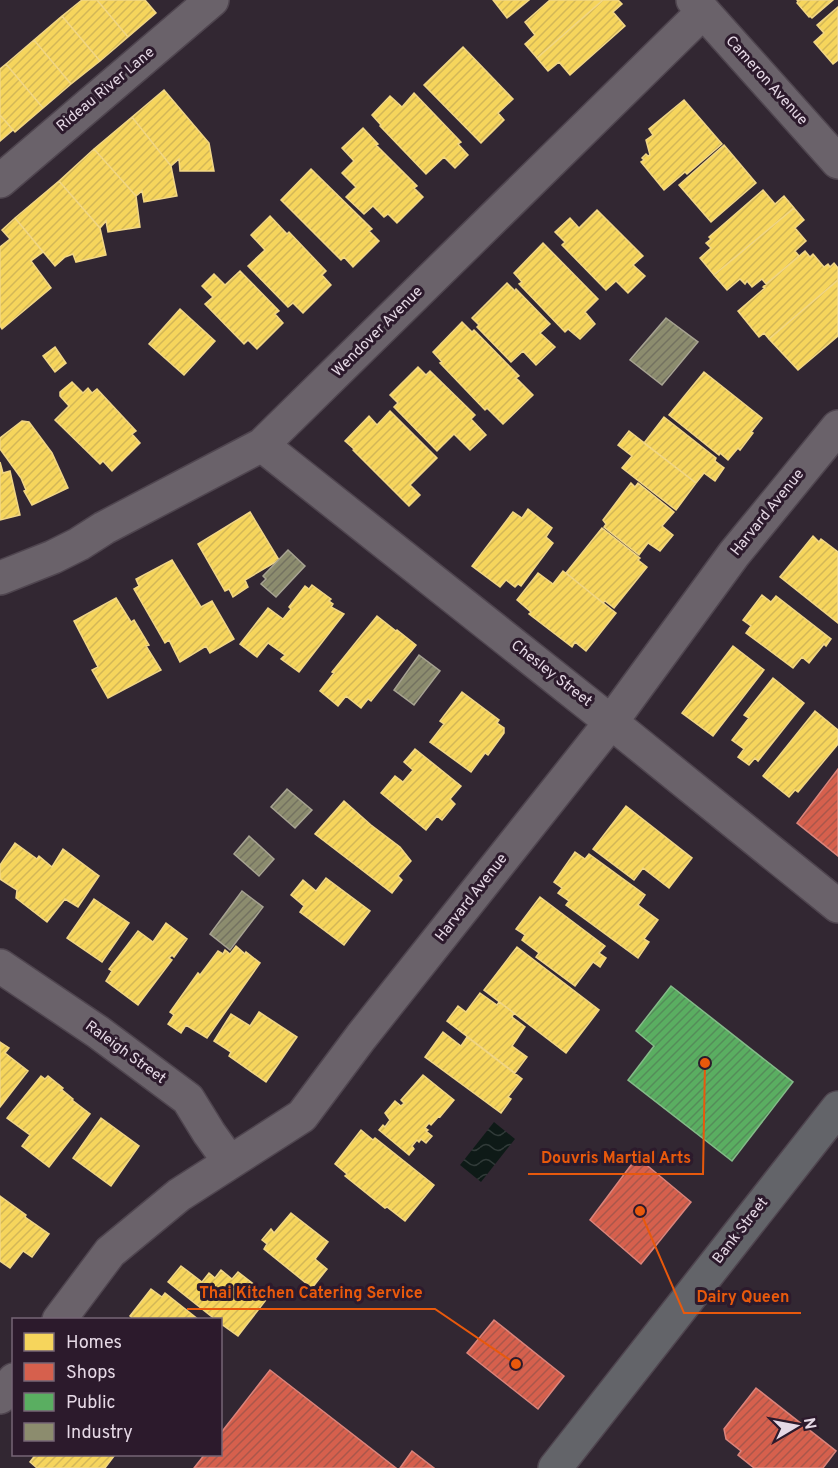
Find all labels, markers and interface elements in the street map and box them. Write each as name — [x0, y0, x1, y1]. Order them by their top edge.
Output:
street label: Cameron Avenue — [721, 32, 811, 130]
street label: Rideau River Lane — [53, 43, 159, 137]
street label: Wendover Avenue — [329, 283, 427, 381]
street label: Harvard Avenue — [727, 466, 809, 560]
street label: Chesley Street — [507, 636, 595, 712]
street label: Harvard Avenue — [432, 850, 512, 946]
street label: Raleigh Street — [81, 1017, 169, 1089]
callout: Douvris Martial Arts — [528, 1140, 703, 1174]
text: Douvris Martial Arts — [541, 1149, 691, 1169]
street label: Bank Street — [709, 1194, 773, 1268]
callout: Thai Kitchen Catering Service — [187, 1275, 435, 1309]
callout: Dairy Queen — [684, 1279, 801, 1313]
text: Thai Kitchen Catering Service — [199, 1284, 423, 1304]
text: Dairy Queen — [697, 1288, 789, 1308]
legend — [12, 1318, 222, 1456]
text: Homes — [66, 1332, 122, 1355]
text: Shops — [66, 1362, 116, 1385]
text: Public — [66, 1392, 116, 1415]
north arrow — [766, 1396, 826, 1456]
text: N — [798, 1416, 820, 1431]
text: Industry — [66, 1422, 133, 1445]

